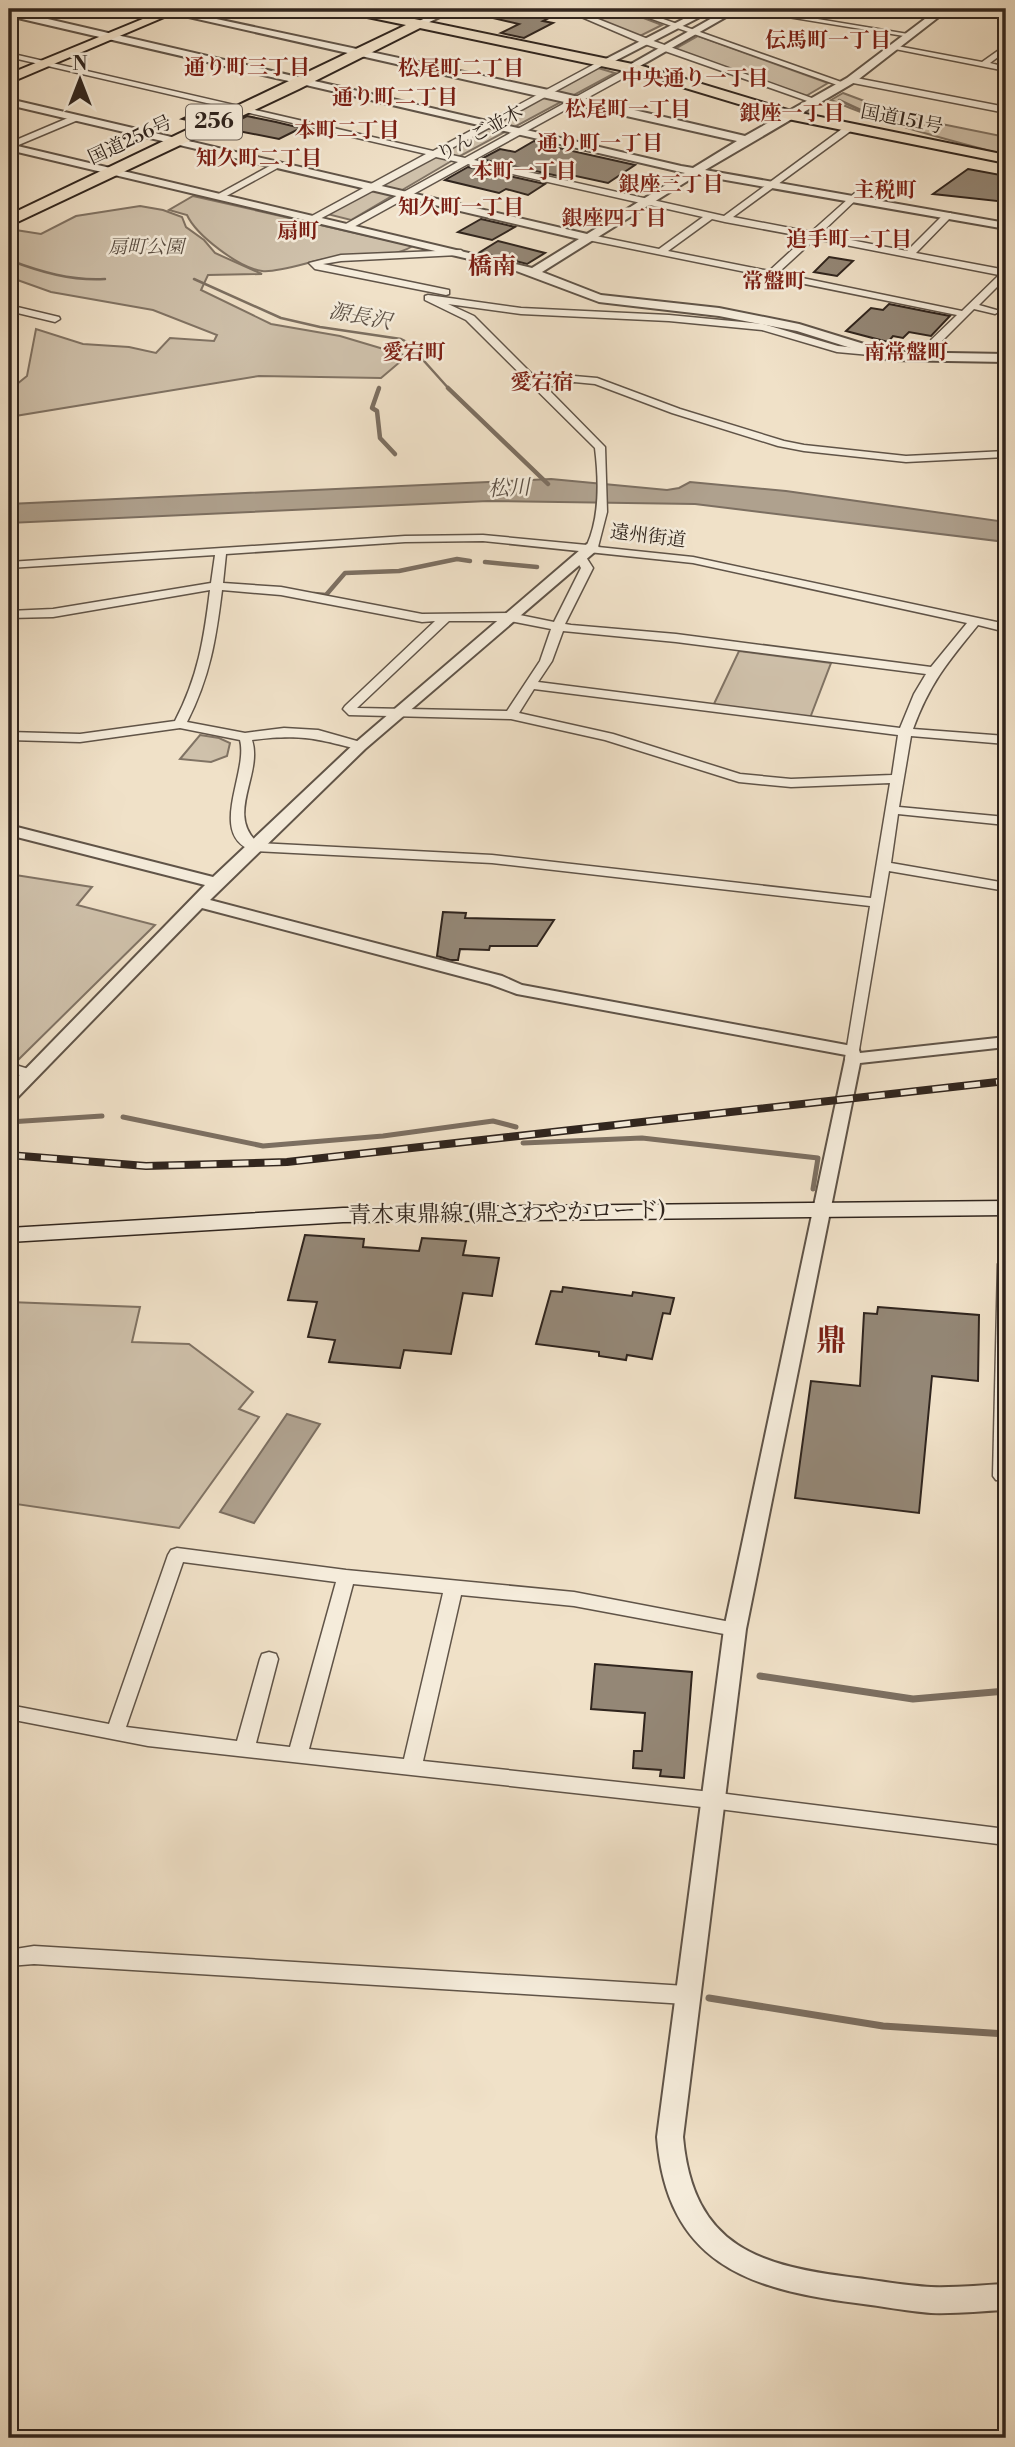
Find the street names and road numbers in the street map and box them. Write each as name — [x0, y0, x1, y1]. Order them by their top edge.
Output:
street label: りんご並木 — [433, 99, 527, 167]
street label: 国道151号 — [859, 99, 945, 139]
road number: 256 — [186, 104, 242, 140]
street label: 国道256号 — [84, 110, 176, 170]
street label: 遠州街道 — [609, 519, 687, 553]
street label: 青木東鼎線 (鼎さわやかロード) — [348, 1196, 666, 1230]

